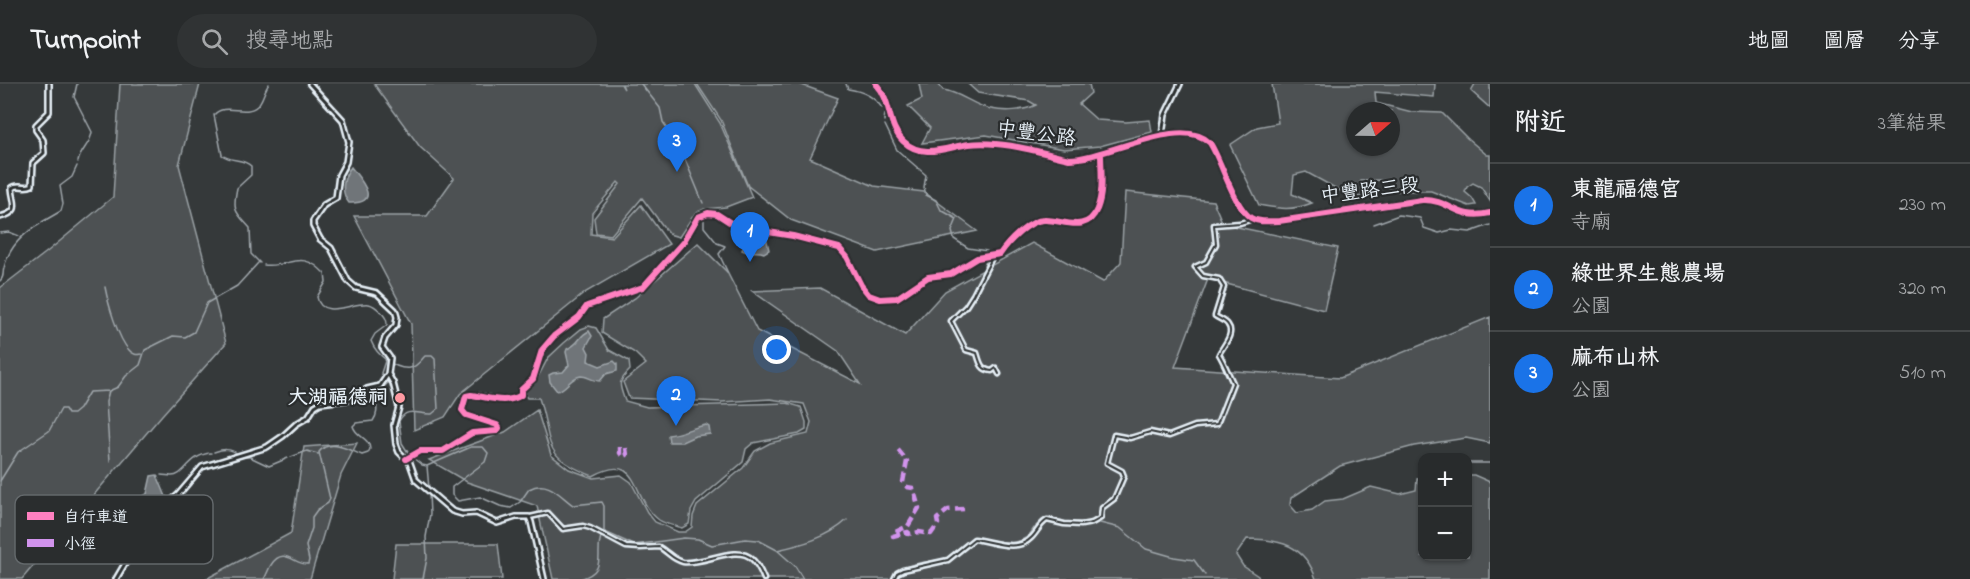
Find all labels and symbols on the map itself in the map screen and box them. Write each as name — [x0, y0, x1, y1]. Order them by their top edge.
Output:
north arrow — [1346, 102, 1400, 156]
street label: 中豐公路 — [994, 115, 1079, 155]
pin: 3 — [658, 122, 696, 172]
street label: 中豐路三段 — [1319, 172, 1421, 212]
pin: 1 — [730, 212, 770, 262]
your location — [762, 335, 791, 364]
pin: 2 — [656, 376, 696, 426]
place label: 大湖福德祠 — [288, 384, 388, 413]
marker: 大湖福德祠 — [393, 391, 407, 405]
legend — [15, 495, 213, 564]
text: 自行車道 — [64, 506, 128, 530]
text: 小徑 — [64, 533, 96, 557]

